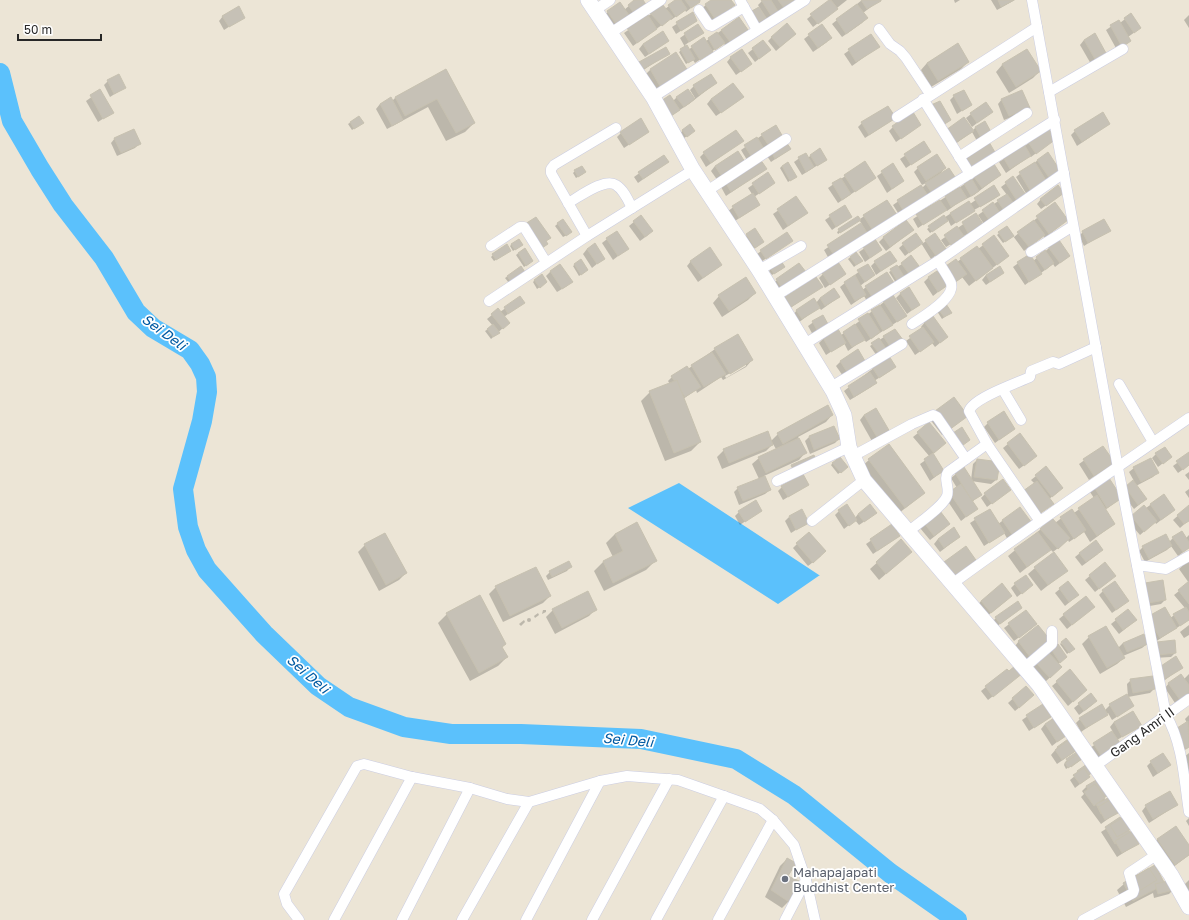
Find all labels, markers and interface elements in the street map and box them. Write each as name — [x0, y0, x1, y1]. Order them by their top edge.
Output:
scale bar — [18, 16, 101, 42]
text: 50 m — [24, 22, 52, 37]
water label: Sei Deli — [139, 310, 192, 355]
water label: Sei Deli — [284, 651, 335, 698]
street label: Gang Amri II — [1107, 703, 1177, 761]
water label: Sei Deli — [602, 729, 656, 750]
place label: Mahapajapati Buddhist Center — [793, 864, 894, 895]
marker: Mahapajapati Buddhist Center — [780, 874, 790, 884]

